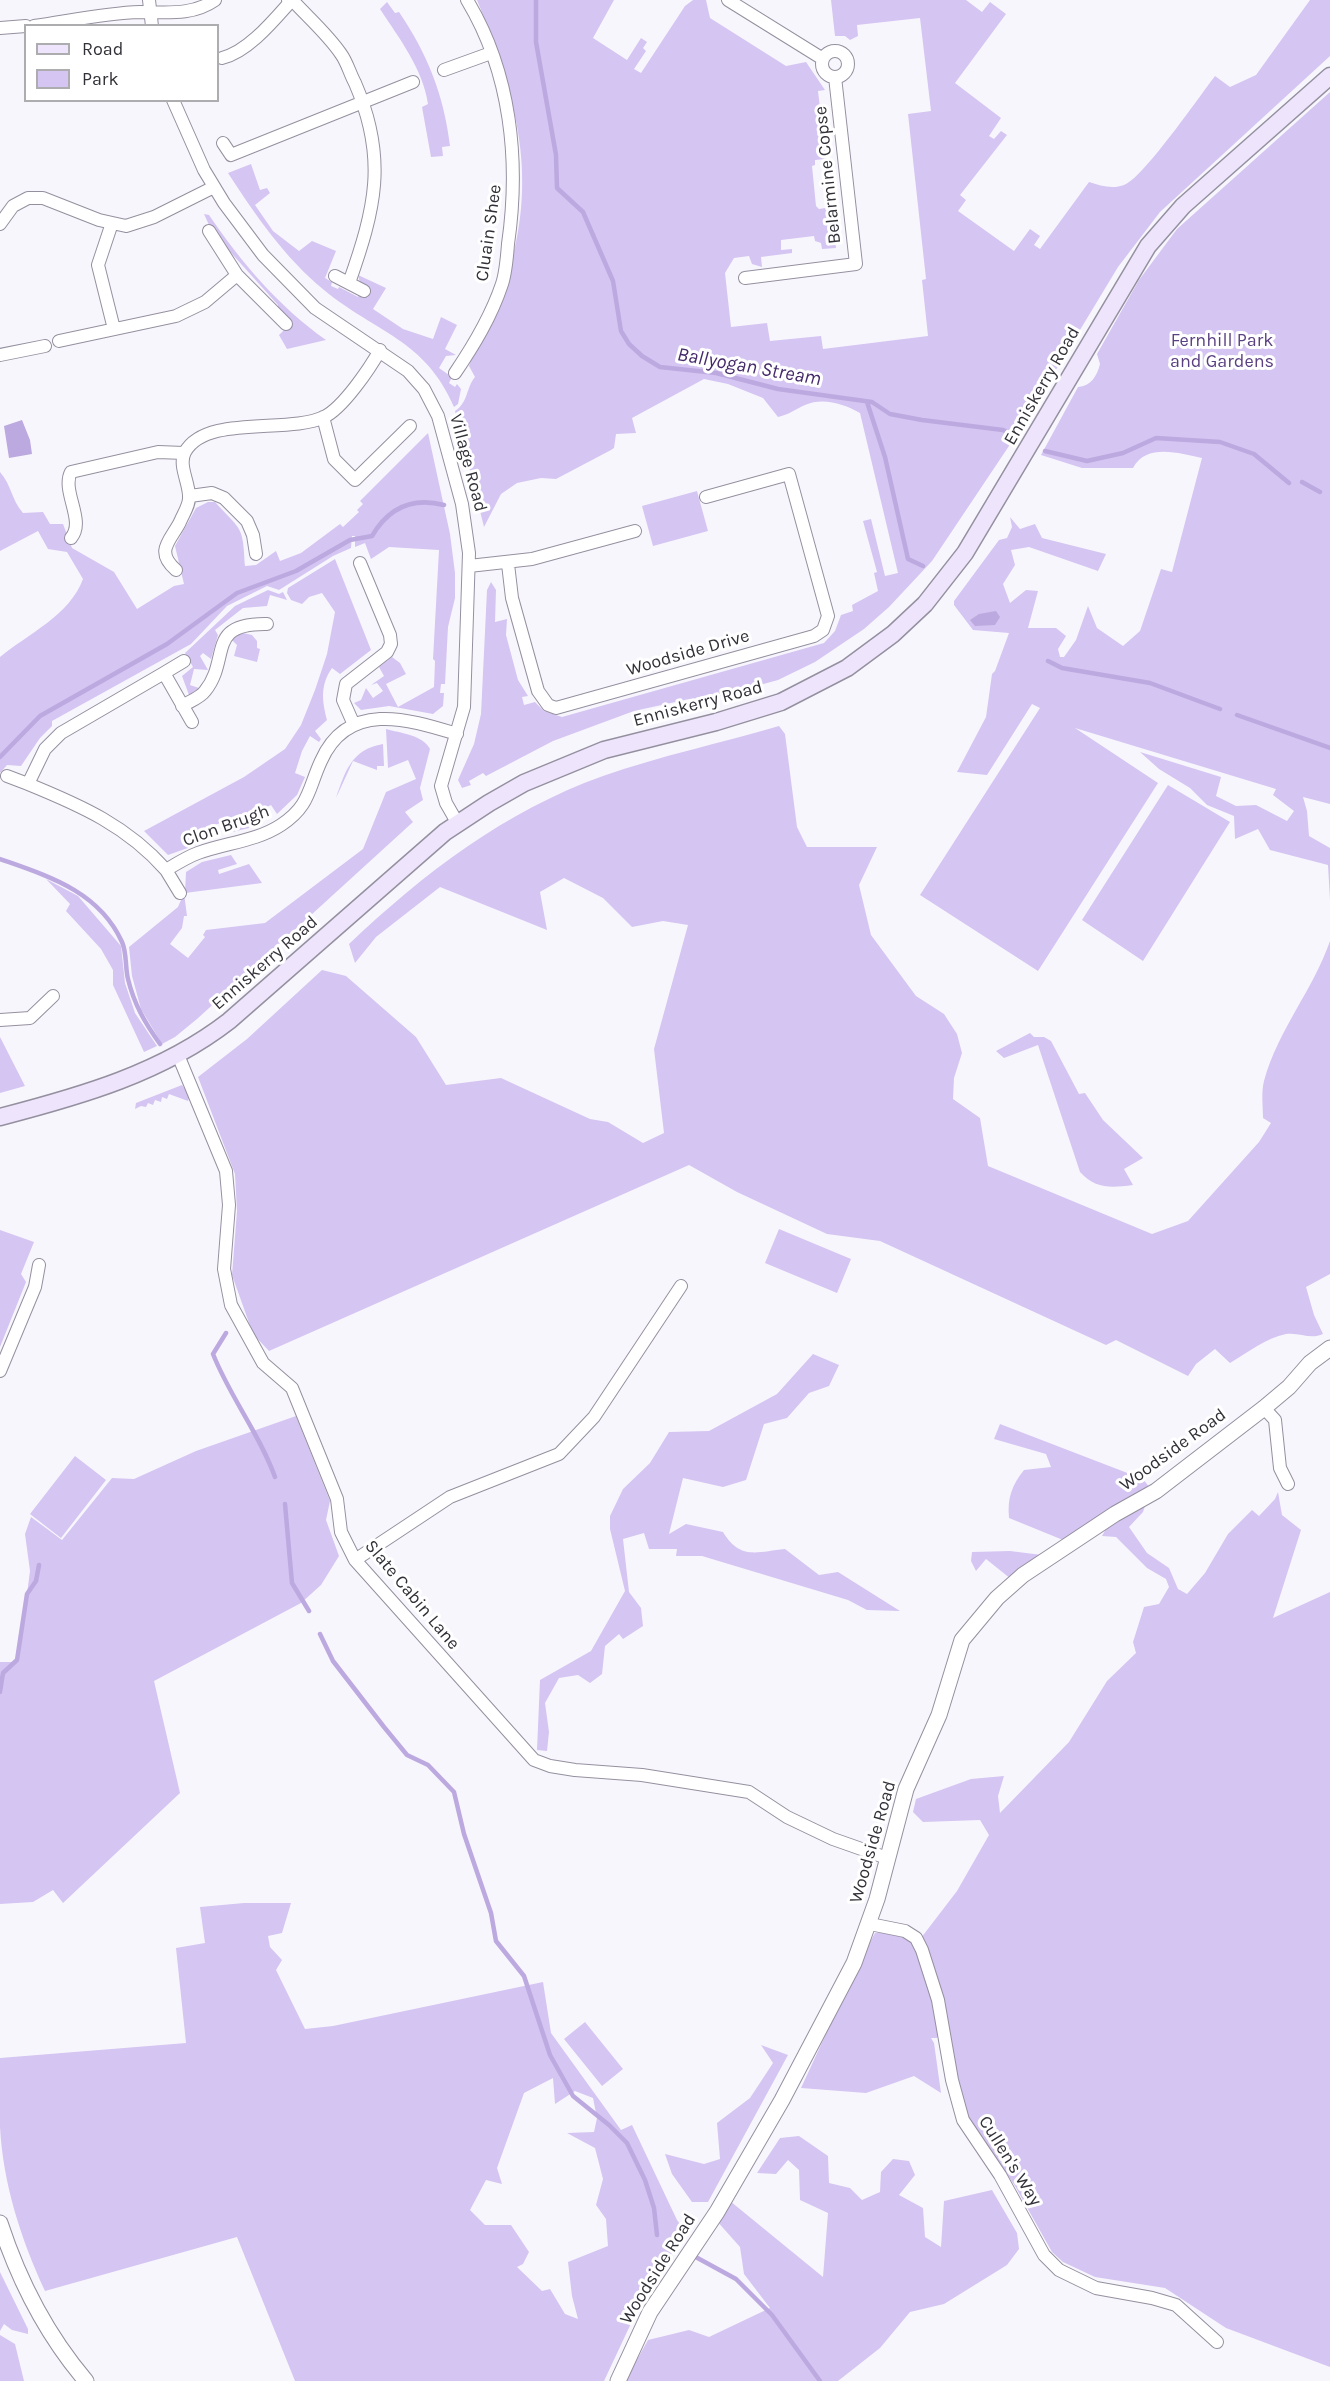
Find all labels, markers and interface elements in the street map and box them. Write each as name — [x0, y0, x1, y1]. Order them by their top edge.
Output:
legend — [24, 24, 219, 102]
text: Road — [82, 38, 123, 60]
text: Park — [82, 68, 119, 90]
street label: Belarmine Copse — [810, 105, 846, 245]
street label: Cluain Shee — [472, 183, 506, 283]
street label: Enniskerry Road — [999, 323, 1085, 449]
park label: Fernhill Park and Gardens — [1170, 330, 1274, 372]
water label: Ballyogan Stream — [675, 343, 823, 391]
street label: Village Road — [445, 412, 491, 514]
street label: Woodside Drive — [624, 625, 752, 681]
street label: Enniskerry Road — [631, 676, 765, 732]
street label: Clon Brugh — [180, 800, 272, 852]
street label: Enniskerry Road — [208, 911, 322, 1015]
street label: Woodside Road — [1116, 1404, 1230, 1496]
street label: Slate Cabin Lane — [360, 1536, 464, 1654]
street label: Woodside Road — [845, 1778, 901, 1906]
street label: Cullen's Way — [974, 2112, 1046, 2210]
street label: Woodside Road — [615, 2210, 701, 2328]

